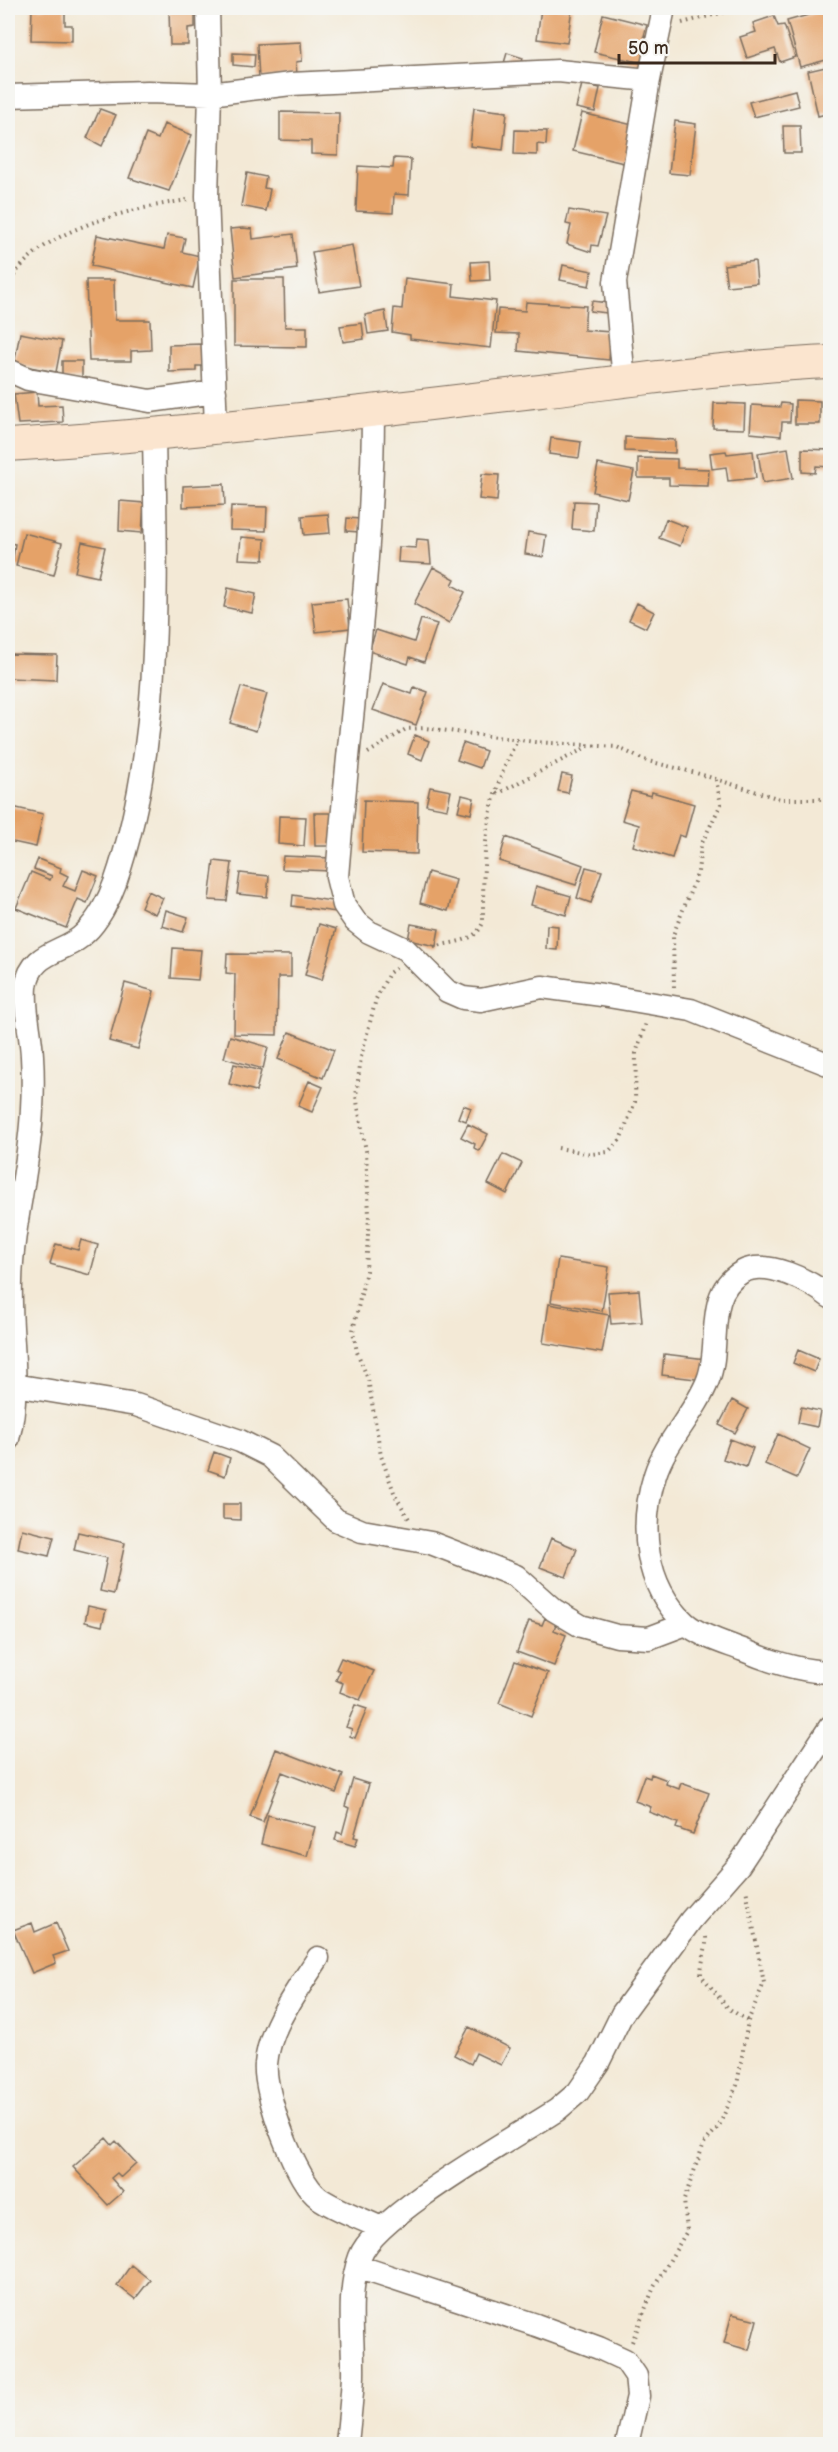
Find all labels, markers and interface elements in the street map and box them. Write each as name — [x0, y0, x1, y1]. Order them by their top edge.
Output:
scale bar — [619, 27, 775, 65]
text: 50 m — [628, 38, 669, 59]

